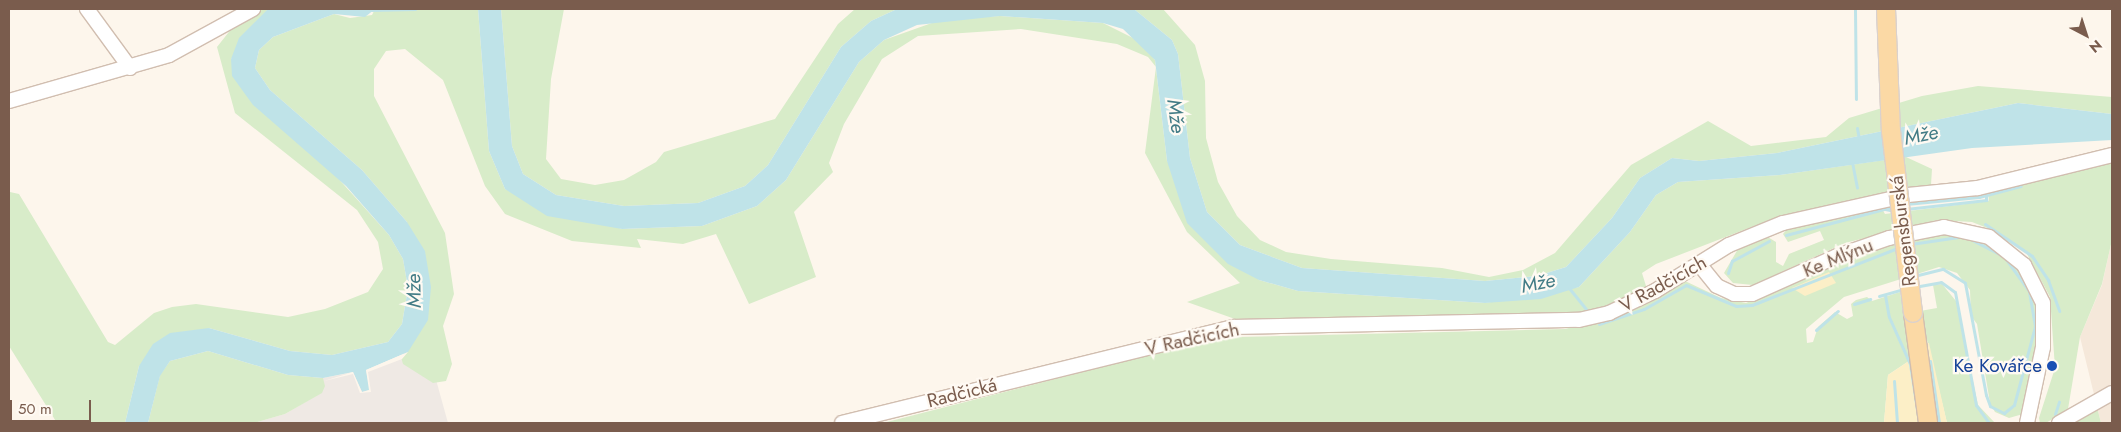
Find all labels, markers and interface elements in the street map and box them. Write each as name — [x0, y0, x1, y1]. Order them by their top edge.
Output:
north arrow — [2061, 10, 2111, 60]
text: N — [2085, 35, 2106, 58]
water label: Mže — [1162, 97, 1190, 135]
water label: Mže — [1902, 120, 1940, 150]
street label: Regensburská — [1885, 174, 1921, 288]
street label: Ke Mlýnu — [1800, 234, 1876, 282]
street label: V Radčicích — [1616, 251, 1710, 317]
water label: Mže — [1519, 268, 1557, 298]
water label: Mže — [402, 274, 426, 308]
street label: V Radčicích — [1143, 318, 1241, 360]
place label: Ke Kovářce — [1953, 355, 2042, 377]
marker: Ke Kovářce — [2046, 360, 2058, 372]
street label: Radčická — [925, 373, 999, 413]
scale bar — [12, 390, 94, 422]
text: 50 m — [18, 398, 52, 420]

